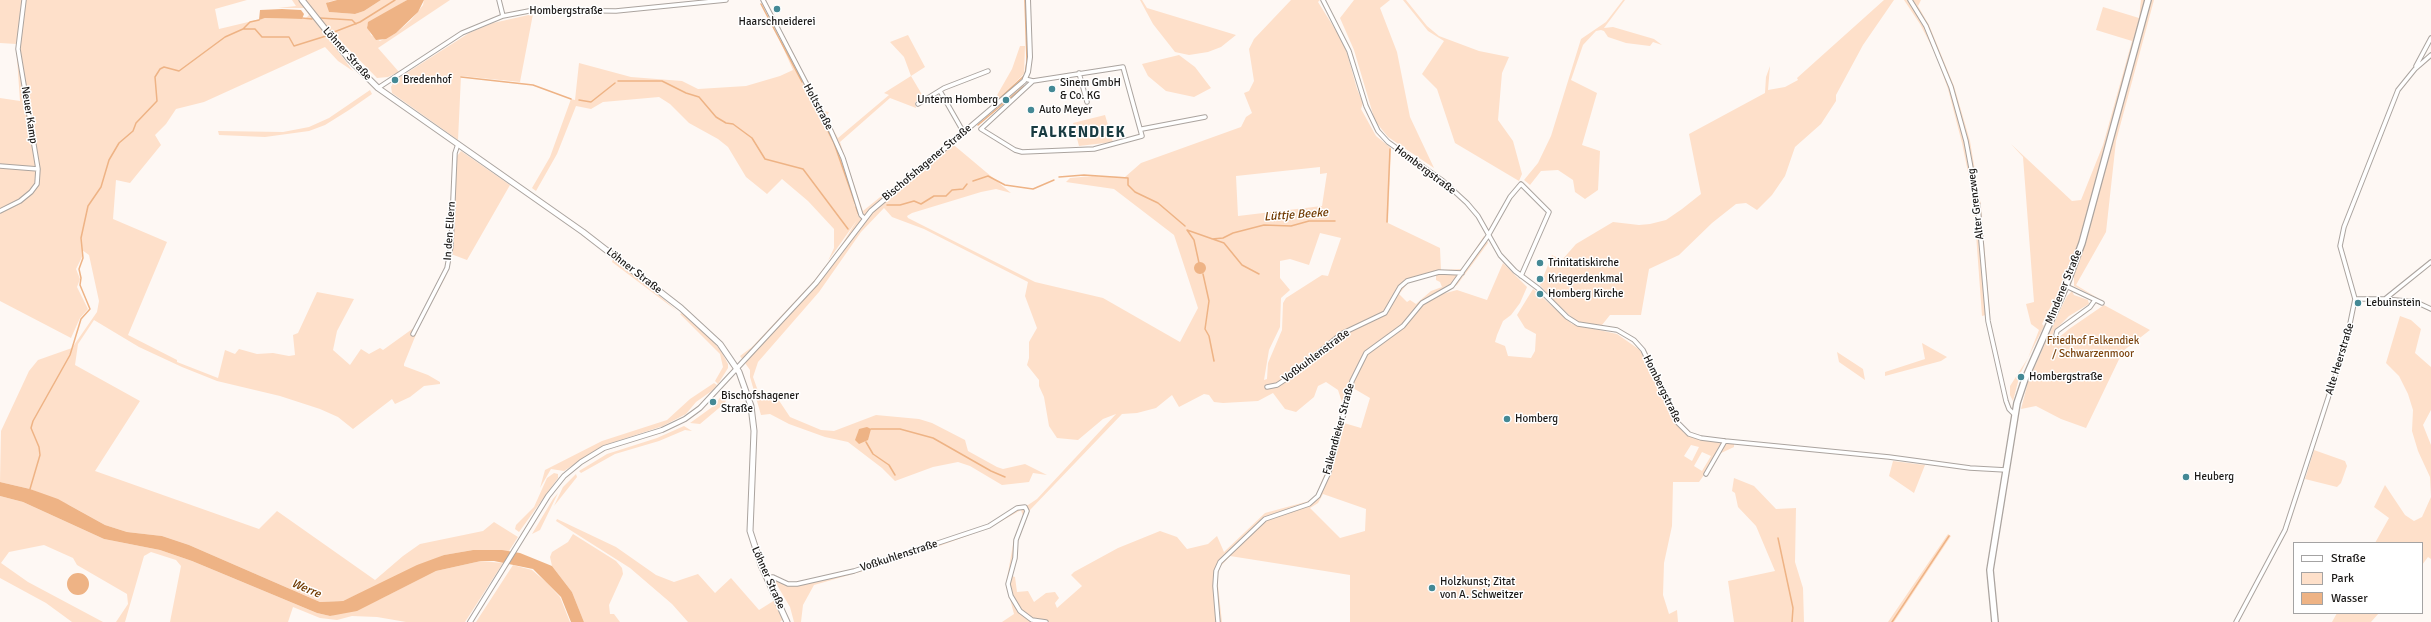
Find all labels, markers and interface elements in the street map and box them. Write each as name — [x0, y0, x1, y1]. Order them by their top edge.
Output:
street label: Hombergstraße — [529, 4, 603, 18]
marker: Haarschneiderei — [772, 4, 782, 14]
place label: Haarschneiderei — [739, 15, 815, 29]
street label: Löhner Straße — [320, 25, 374, 83]
place label: Bredenhof — [403, 73, 451, 87]
marker: Bredenhof — [390, 75, 400, 85]
place label: Sinem GmbH & Co. KG — [1060, 76, 1121, 102]
street label: Holtstraße — [800, 82, 836, 132]
marker: Sinem GmbH & Co. KG — [1047, 84, 1057, 94]
street label: Neuer Kamp — [18, 85, 40, 145]
place label: Unterm Homberg — [917, 93, 998, 107]
marker: Unterm Homberg — [1001, 95, 1011, 105]
place label: Auto Meyer — [1039, 103, 1092, 117]
marker: Auto Meyer — [1026, 105, 1036, 115]
street label: Bischofshagener Straße — [880, 122, 974, 204]
district label: FALKENDIEK — [1030, 124, 1126, 142]
street label: Hombergstraße — [1392, 143, 1458, 197]
street label: Alter Grenzweg — [1965, 168, 1987, 240]
street label: In den Ellern — [441, 201, 459, 261]
water label: Lüttje Beeke — [1264, 206, 1328, 224]
street label: Löhner Straße — [604, 245, 664, 297]
street label: Mindener Straße — [2043, 248, 2085, 326]
place label: Trinitatiskirche — [1548, 256, 1619, 270]
marker: Trinitatiskirche — [1535, 258, 1545, 268]
place label: Kriegerdenkmal — [1548, 272, 1623, 286]
marker: Kriegerdenkmal — [1535, 274, 1545, 284]
place label: Homberg Kirche — [1548, 287, 1623, 301]
marker: Homberg Kirche — [1535, 289, 1545, 299]
place label: Lebuinstein — [2366, 296, 2421, 310]
marker: Lebuinstein — [2353, 298, 2363, 308]
street label: Alte Heerstraße — [2323, 321, 2357, 397]
street label: Voßkuhlenstraße — [1280, 326, 1352, 386]
park label: Friedhof Falkendiek / Schwarzenmoor — [2047, 334, 2139, 360]
street label: Hombergstraße — [1640, 353, 1684, 425]
place label: Hombergstraße — [2029, 370, 2103, 384]
marker: Hombergstraße — [2016, 372, 2026, 382]
street label: Falkendieker Straße — [1320, 382, 1358, 476]
place label: Bischofshagener Straße — [721, 389, 799, 415]
marker: Bischofshagener Straße — [708, 397, 718, 407]
place label: Homberg — [1515, 412, 1558, 426]
marker: Homberg — [1502, 414, 1512, 424]
place label: Heuberg — [2194, 470, 2234, 484]
marker: Heuberg — [2181, 472, 2191, 482]
street label: Voßkuhlenstraße — [858, 537, 940, 575]
legend — [2293, 542, 2423, 614]
street label: Löhner Straße — [748, 545, 788, 611]
text: Straße — [2331, 551, 2366, 566]
text: Park — [2331, 571, 2354, 586]
place label: Holzkunst; Zitat von A. Schweitzer — [1440, 575, 1523, 601]
water label: Werre — [289, 576, 323, 602]
marker: Holzkunst; Zitat von A. Schweitzer — [1427, 583, 1437, 593]
text: Wasser — [2331, 591, 2368, 606]

